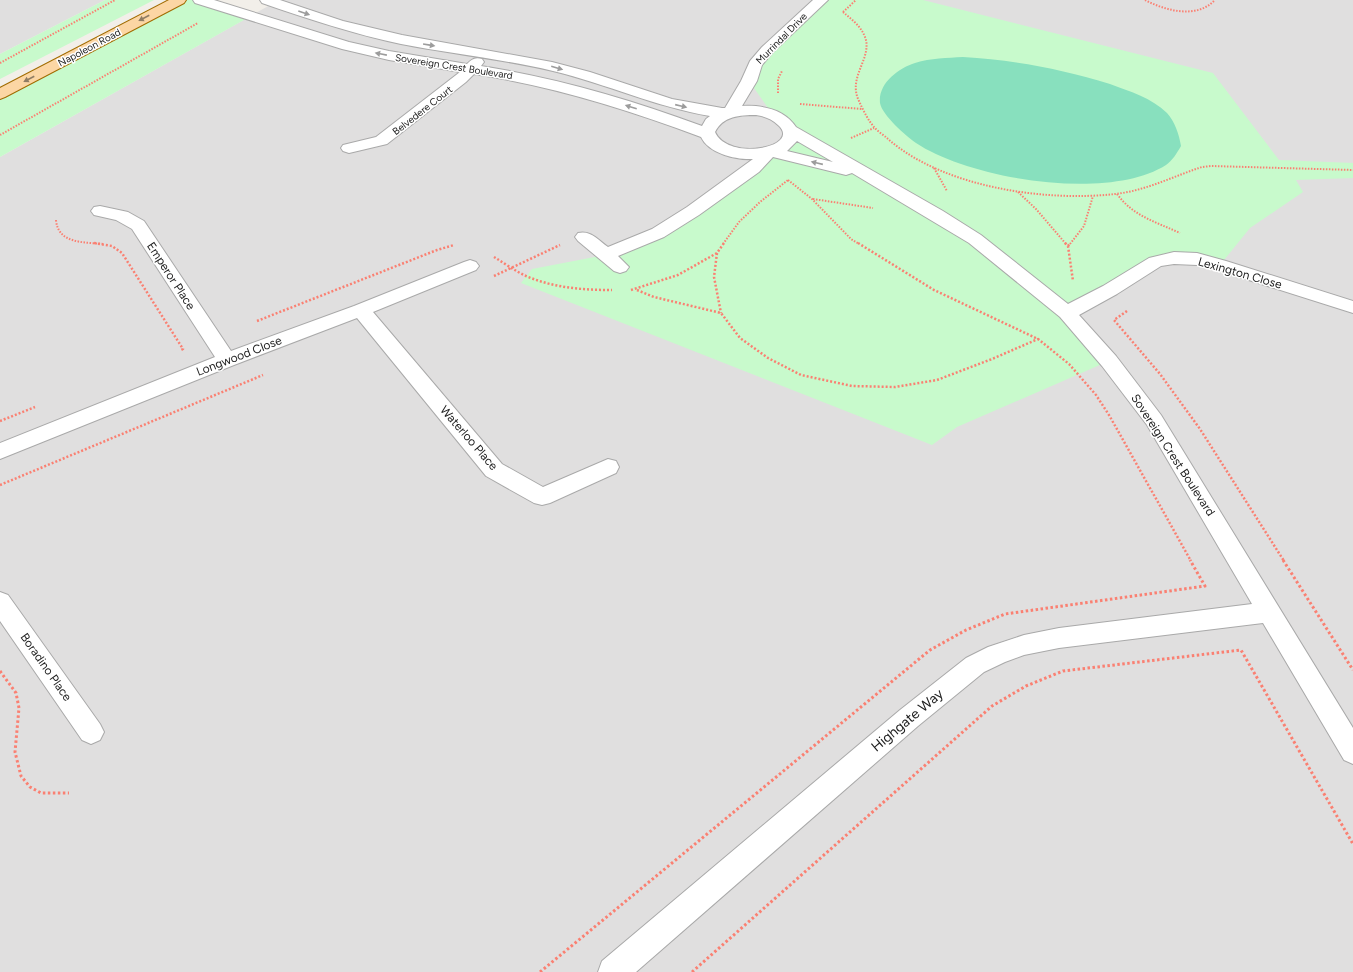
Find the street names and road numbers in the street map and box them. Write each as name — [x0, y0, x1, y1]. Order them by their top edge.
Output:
street label: Murrindal Drive — [753, 10, 810, 67]
street label: Napoleon Road — [56, 25, 123, 69]
street label: Sovereign Crest Boulevard — [394, 51, 514, 82]
street label: Belvedere Court — [390, 83, 455, 138]
street label: Emperor Place — [144, 240, 198, 313]
street label: Lexington Close — [1197, 254, 1284, 292]
street label: Longwood Close — [194, 333, 284, 379]
street label: Sovereign Crest Boulevard — [1128, 391, 1218, 519]
street label: Waterloo Place — [437, 403, 501, 473]
street label: Boradino Place — [17, 630, 75, 704]
street label: Highgate Way — [868, 685, 947, 755]

